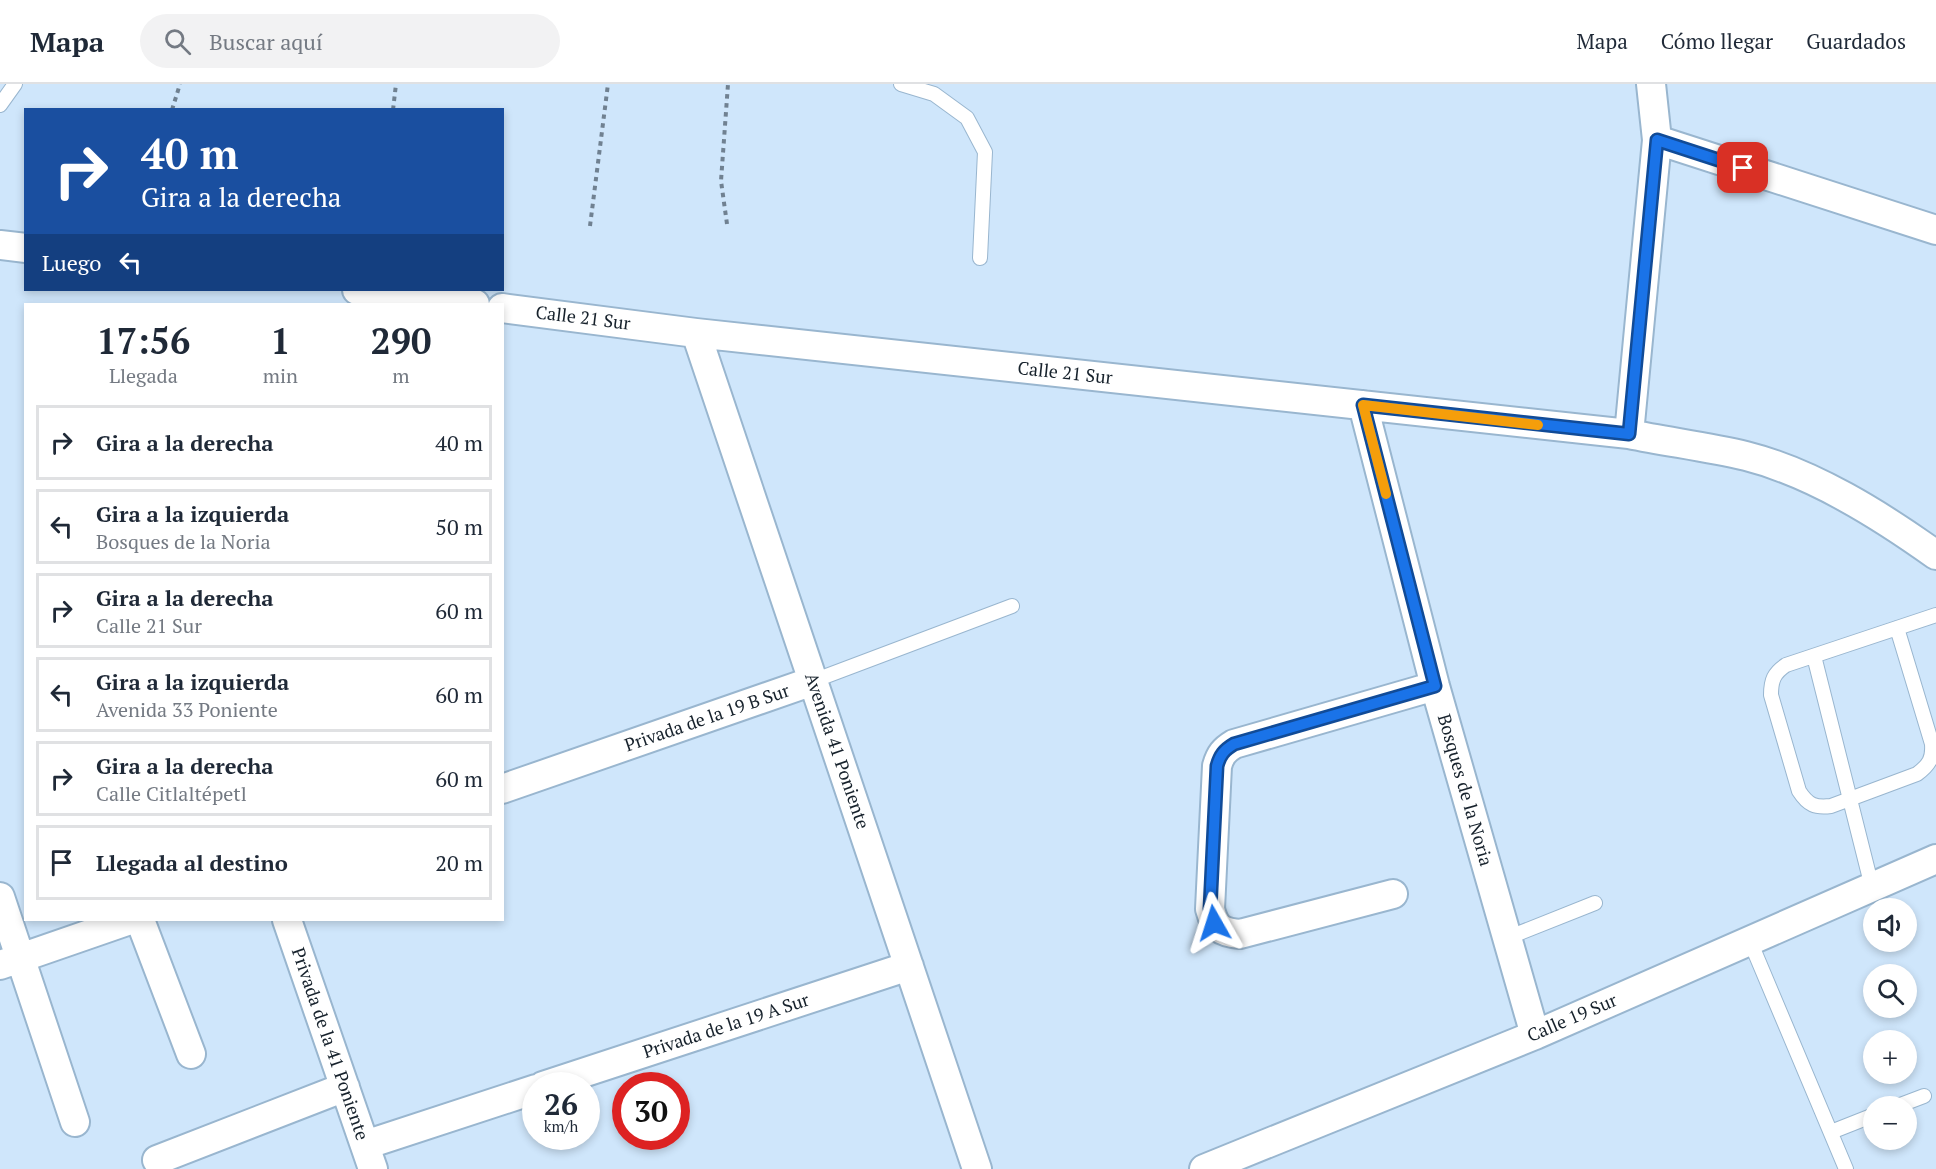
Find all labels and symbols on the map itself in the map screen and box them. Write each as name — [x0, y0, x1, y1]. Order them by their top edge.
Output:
pin — [1717, 142, 1768, 193]
street label: Calle 21 Sur — [534, 299, 632, 335]
street label: Calle 21 Sur — [1016, 355, 1114, 389]
street label: Avenida 41 Poniente — [800, 669, 876, 832]
street label: Privada de la 19 B Sur — [621, 678, 792, 757]
street label: Bosques de la Noria — [1433, 711, 1499, 869]
position arrow — [1182, 891, 1246, 955]
street label: Privada de la 41 Poniente — [287, 944, 375, 1143]
street label: Privada de la 19 A Sur — [640, 987, 812, 1063]
street label: Calle 19 Sur — [1523, 987, 1620, 1047]
speed limit sign: 30 — [612, 1072, 690, 1150]

